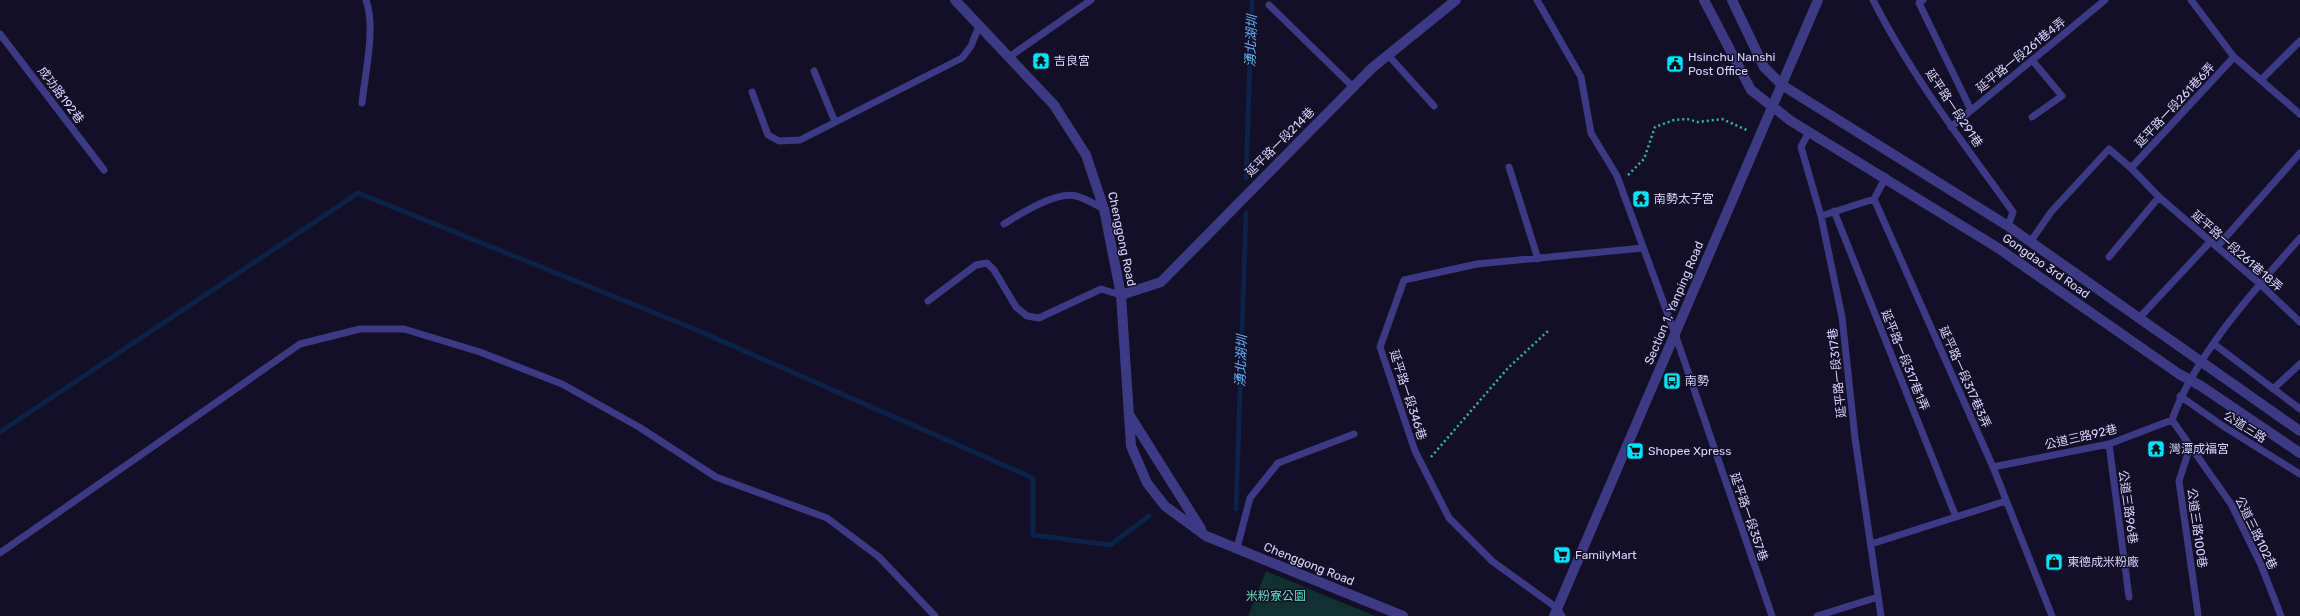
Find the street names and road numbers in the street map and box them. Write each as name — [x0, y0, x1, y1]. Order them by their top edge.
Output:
street label: 延平路一段261巷4弄 — [1974, 15, 2068, 95]
street label: 延平路一段261巷6弄 — [2132, 60, 2218, 150]
street label: 成功路192巷 — [35, 64, 87, 126]
street label: 延平路一段291巷 — [1923, 66, 1985, 150]
street label: 延平路一段214巷 — [1243, 105, 1317, 179]
street label: Chenggong Road — [1105, 190, 1139, 288]
street label: 延平路一段261巷18弄 — [2189, 208, 2285, 294]
street label: Gongdao 3rd Road — [2000, 231, 2092, 301]
street label: Section 1, Yanping Road — [1642, 239, 1706, 367]
street label: 延平路一段317巷1弄 — [1878, 308, 1932, 412]
street label: 延平路一段317巷3弄 — [1936, 324, 1994, 430]
street label: 延平路一段317巷 — [1825, 327, 1849, 419]
street label: 延平路一段346巷 — [1387, 348, 1429, 442]
street label: 公道三路 — [2221, 408, 2269, 446]
street label: 公道三路92巷 — [2043, 422, 2119, 452]
street label: 公道三路96巷 — [2116, 469, 2140, 545]
street label: 延平路一段357巷 — [1727, 471, 1771, 563]
street label: 公道三路100巷 — [2184, 487, 2210, 569]
street label: 公道三路102巷 — [2232, 494, 2280, 572]
street label: Chenggong Road — [1262, 539, 1356, 589]

